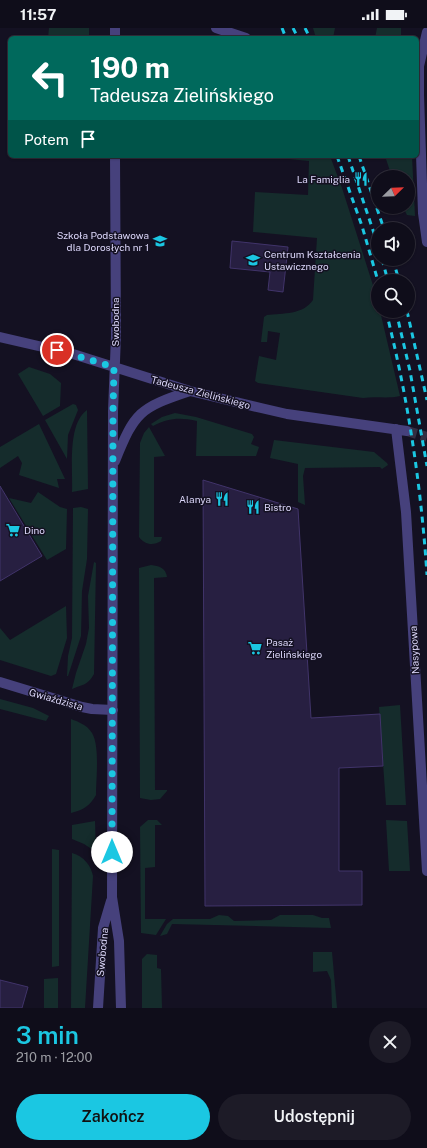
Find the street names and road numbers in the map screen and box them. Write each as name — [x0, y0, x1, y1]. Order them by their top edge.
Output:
street label: Swobodna — [109, 297, 121, 347]
street label: Tadeusza Zielińskiego — [150, 373, 252, 411]
street label: Nasypowa — [407, 626, 421, 674]
street label: Gwiaździsta — [28, 686, 84, 712]
street label: Swobodna — [94, 927, 110, 977]

